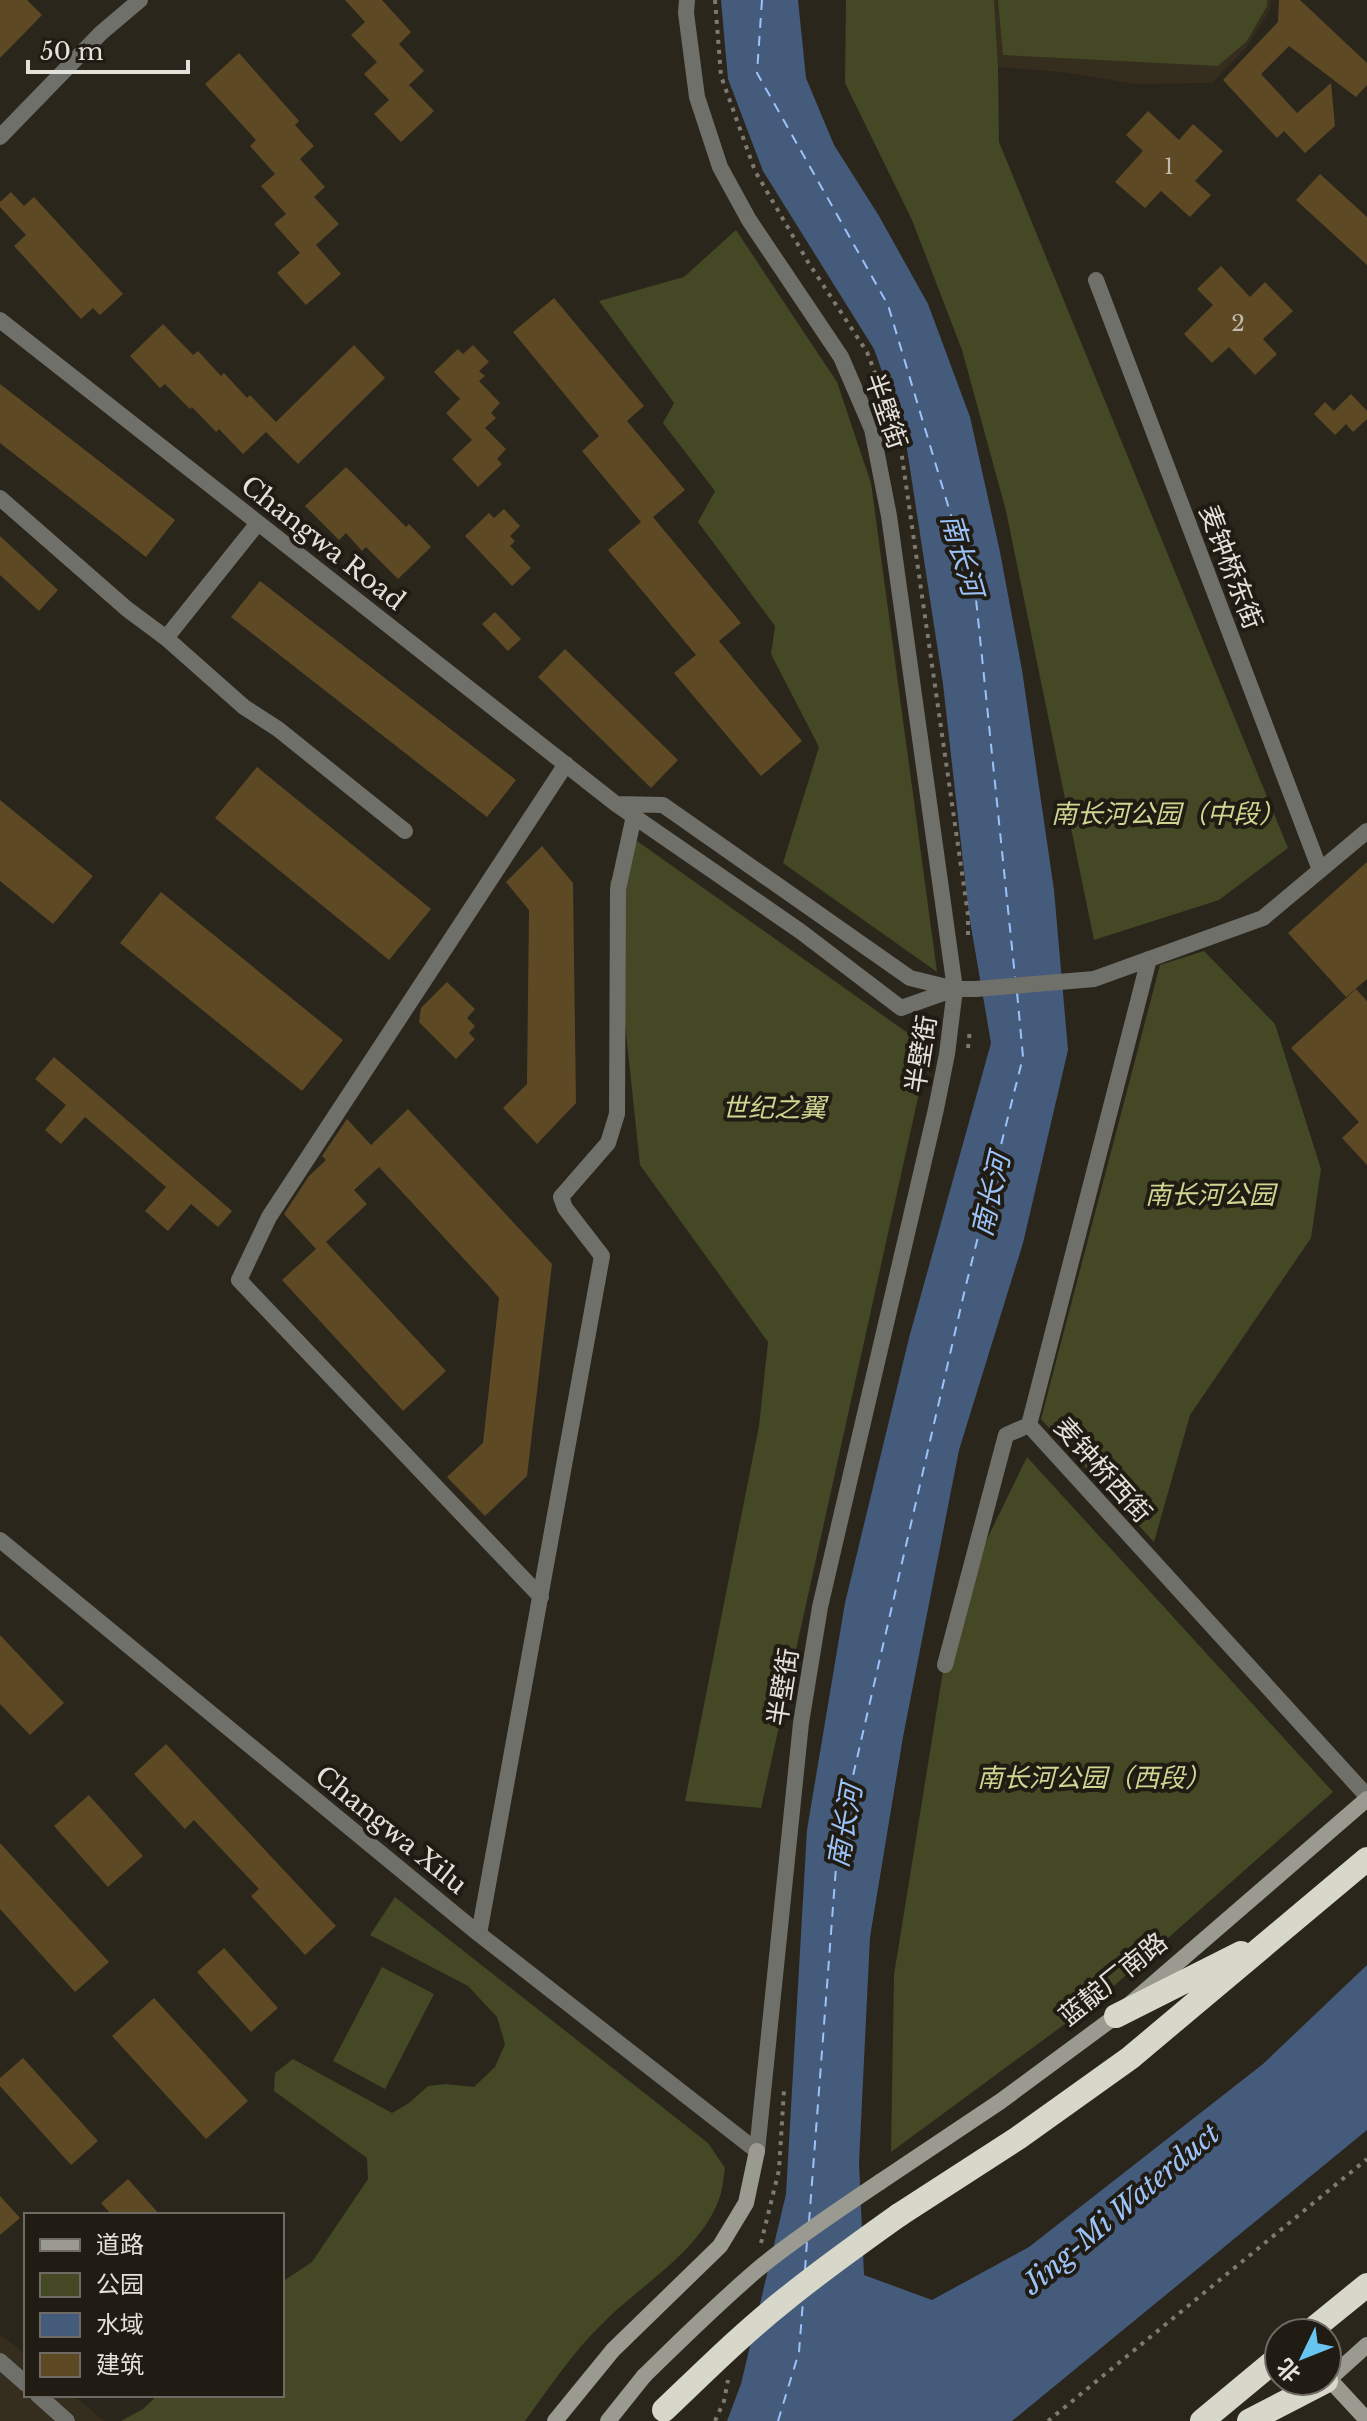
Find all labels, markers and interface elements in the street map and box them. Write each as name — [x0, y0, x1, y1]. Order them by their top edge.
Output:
scale bar — [28, 24, 188, 74]
text: 50 m — [40, 37, 104, 66]
house number: 1 — [1164, 153, 1174, 180]
house number: 2 — [1231, 310, 1245, 337]
street label: 半壁街 — [858, 369, 914, 453]
street label: Changwa Road — [235, 469, 411, 617]
street label: 麦钟桥东街 — [1193, 501, 1269, 633]
water label: 南长河 — [934, 510, 992, 605]
park label: 南长河公园（中段） — [1051, 798, 1285, 830]
street label: 半壁街 — [899, 1013, 943, 1095]
park label: 世纪之翼 — [722, 1092, 829, 1124]
water label: 南长河 — [964, 1145, 1019, 1240]
park label: 南长河公园 — [1145, 1179, 1279, 1211]
street label: 麦钟桥西街 — [1048, 1411, 1158, 1529]
street label: 半壁街 — [761, 1646, 805, 1728]
street label: Changwa Xilu — [309, 1759, 473, 1901]
park label: 南长河公园（西段） — [977, 1762, 1211, 1794]
water label: 南长河 — [820, 1777, 870, 1870]
street label: 蓝靛厂南路 — [1052, 1926, 1174, 2032]
water label: Jing-Mi Waterduct — [1014, 2116, 1228, 2302]
legend — [24, 2213, 284, 2397]
text: 道路 — [96, 2230, 144, 2259]
text: 公园 — [96, 2270, 144, 2299]
text: 水域 — [96, 2310, 144, 2339]
north arrow — [1263, 2317, 1343, 2397]
text: 建筑 — [96, 2350, 144, 2379]
text: 北 — [1271, 2353, 1306, 2388]

